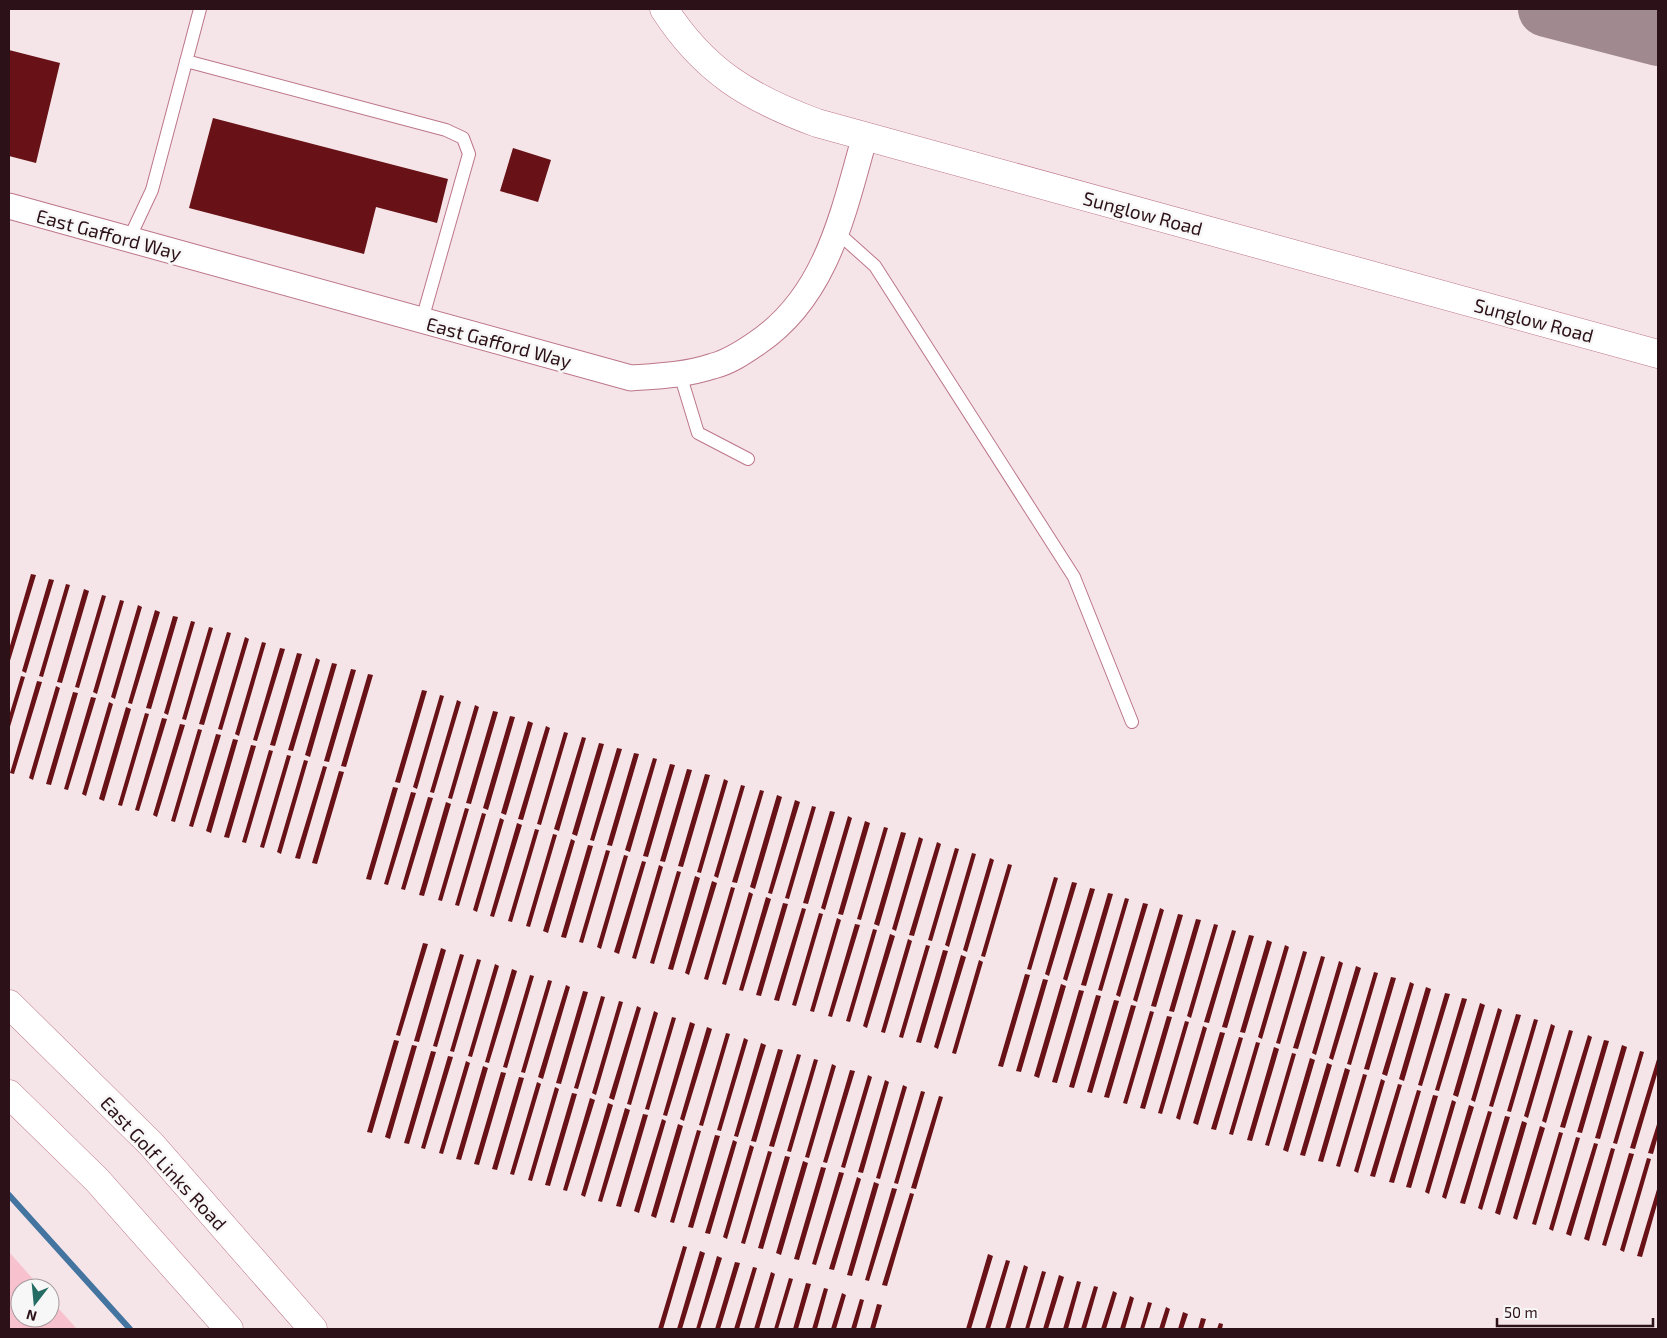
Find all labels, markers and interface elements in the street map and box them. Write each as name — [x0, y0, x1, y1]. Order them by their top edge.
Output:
street label: Sunglow Road — [1081, 186, 1205, 240]
street label: East Gafford Way — [34, 204, 184, 264]
street label: Sunglow Road — [1472, 293, 1596, 347]
street label: East Gafford Way — [424, 312, 574, 372]
street label: East Golf Links Road — [96, 1091, 232, 1235]
north arrow — [10, 1278, 60, 1328]
scale bar — [1497, 1296, 1653, 1328]
text: 50 m — [1504, 1303, 1538, 1321]
text: N — [24, 1306, 38, 1326]

